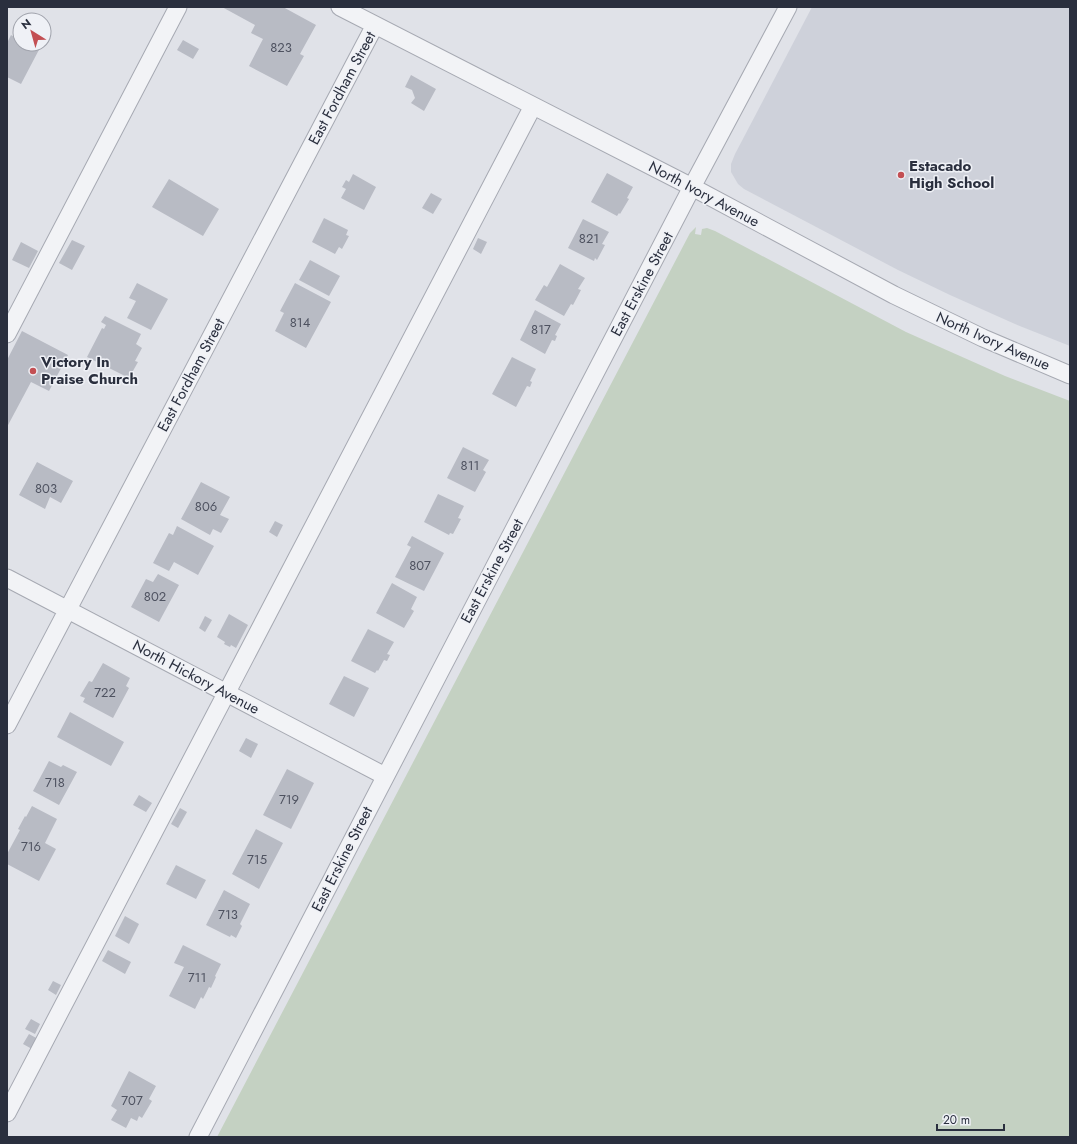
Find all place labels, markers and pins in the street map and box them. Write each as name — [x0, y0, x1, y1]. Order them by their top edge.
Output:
place label: Estacado High School — [909, 155, 994, 194]
marker: Estacado High School — [896, 170, 906, 180]
place label: Victory In Praise Church — [40, 351, 138, 390]
marker: Victory In Praise Church — [28, 366, 38, 376]

